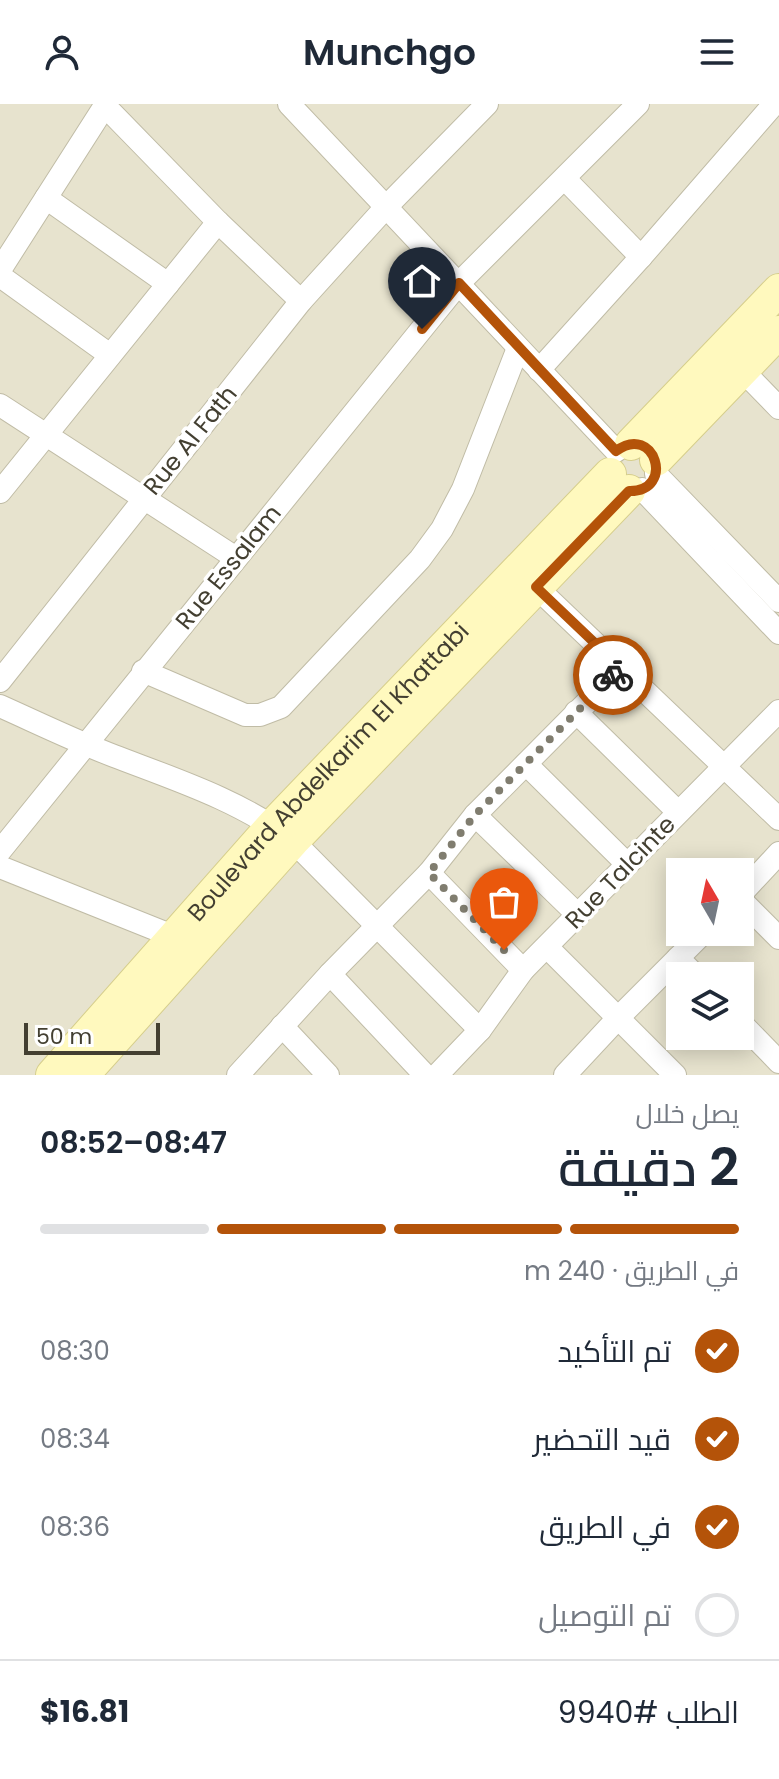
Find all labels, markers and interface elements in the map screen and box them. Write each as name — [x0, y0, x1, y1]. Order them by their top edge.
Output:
text: Munchgo — [303, 27, 476, 78]
icon: person — [40, 30, 84, 74]
icon: menu — [695, 30, 739, 74]
pin — [388, 247, 456, 329]
icon: home — [400, 259, 444, 303]
street label: Rue Al Fath — [136, 378, 244, 502]
street label: Rue Essalam — [167, 498, 289, 636]
street label: Boulevard Abdelkarim El Khattabi — [179, 615, 476, 928]
courier — [573, 635, 653, 715]
icon: bike — [591, 653, 635, 697]
street label: Rue Talcinte — [557, 808, 683, 936]
north arrow — [666, 858, 754, 946]
map controls — [666, 858, 754, 1050]
pin — [470, 868, 538, 950]
icon: bag — [482, 880, 526, 924]
button: layers — [666, 962, 754, 1050]
scale bar — [24, 1019, 160, 1055]
text: 50 m — [36, 1021, 92, 1052]
text: يصل خلال — [636, 1096, 739, 1132]
text: 08:47–08:52 — [40, 1121, 227, 1164]
text: 2 دقيقة — [558, 1131, 739, 1204]
text: في الطريق · 240 m — [524, 1253, 739, 1289]
icon: check — [695, 1329, 739, 1373]
text: تم التأكيد — [558, 1330, 671, 1373]
text: 08:30 — [40, 1333, 110, 1369]
icon: check — [695, 1417, 739, 1461]
text: قيد التحضير — [533, 1418, 671, 1461]
text: 08:34 — [40, 1421, 110, 1457]
icon: check — [695, 1505, 739, 1549]
text: في الطريق — [539, 1506, 671, 1549]
text: 08:36 — [40, 1509, 110, 1545]
text: تم التوصيل — [538, 1594, 671, 1637]
text: $16.81 — [40, 1690, 129, 1733]
text: الطلب #9940 — [558, 1691, 739, 1734]

